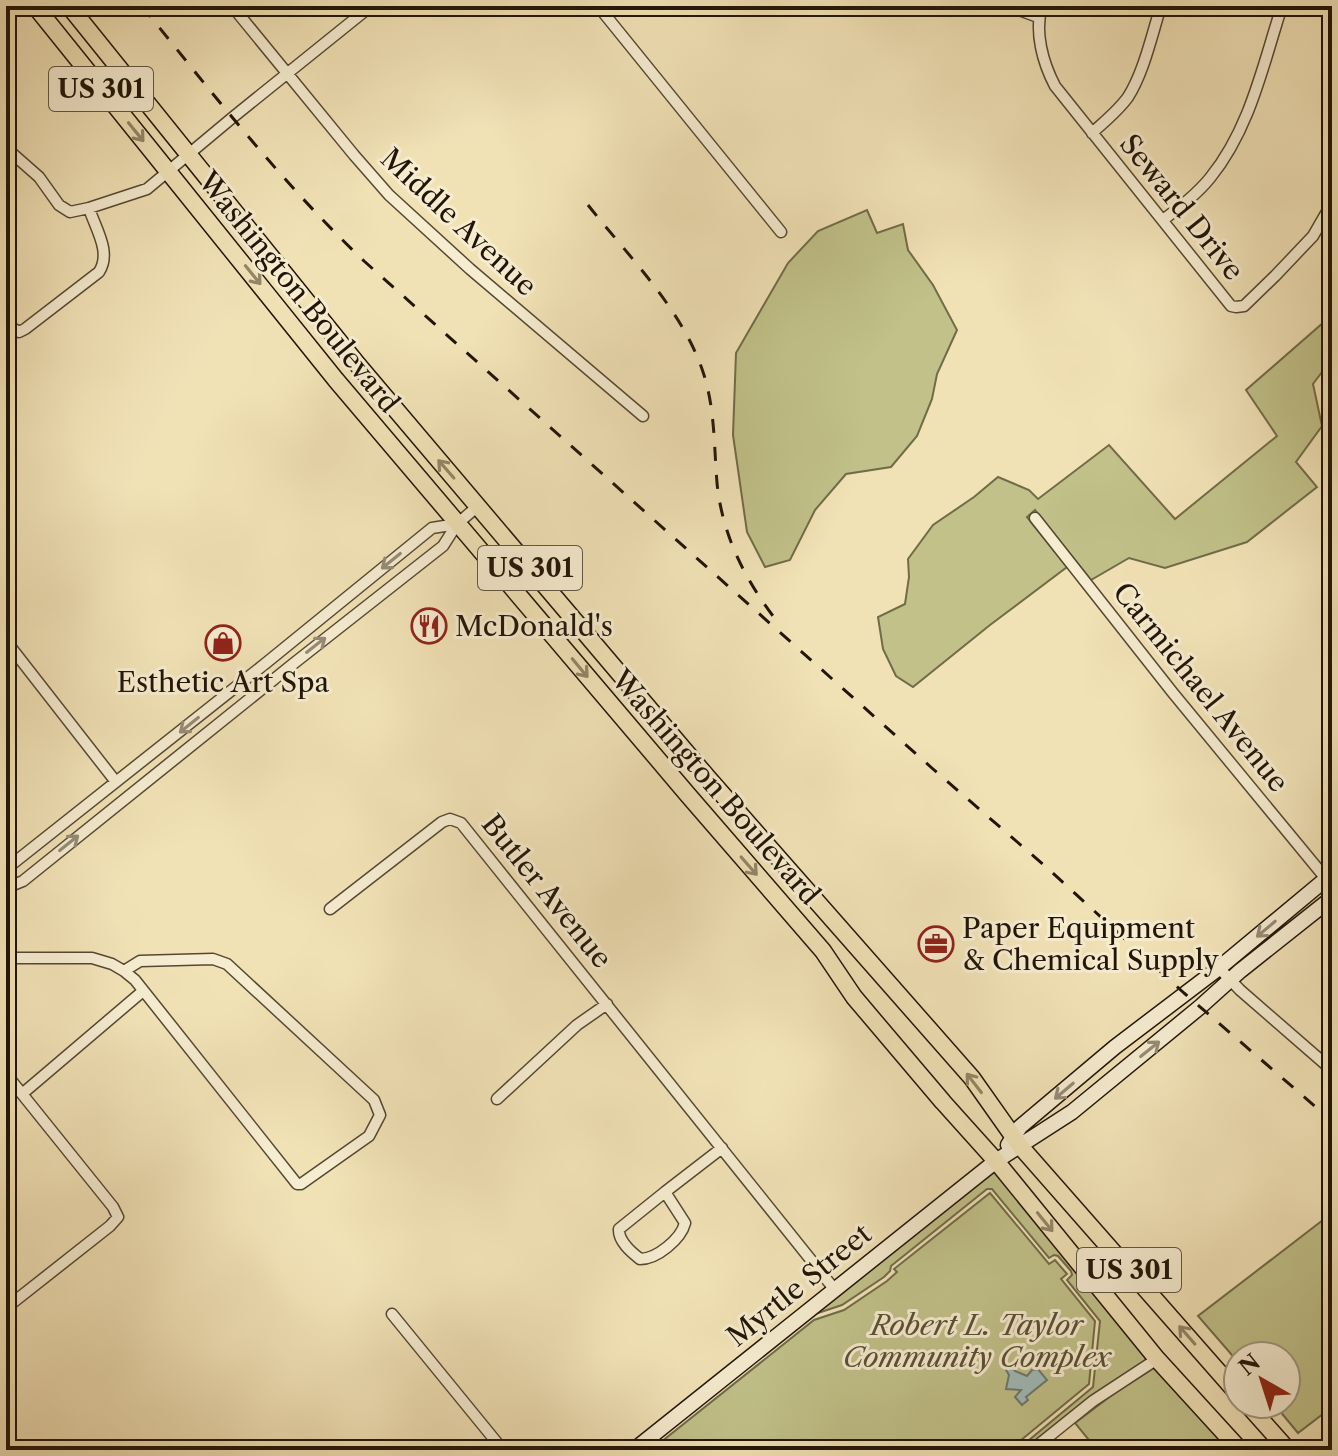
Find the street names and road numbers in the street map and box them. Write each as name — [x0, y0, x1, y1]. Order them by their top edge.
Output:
road number: US 301 — [49, 67, 153, 111]
street label: Seward Drive — [1113, 127, 1251, 287]
street label: Middle Avenue — [374, 141, 544, 303]
street label: Washington Boulevard — [191, 164, 407, 420]
road number: US 301 — [478, 546, 582, 590]
street label: Carmichael Avenue — [1106, 575, 1296, 799]
street label: Washington Boulevard — [604, 662, 827, 912]
street label: Butler Avenue — [475, 807, 619, 975]
street label: Myrtle Street — [720, 1216, 878, 1353]
road number: US 301 — [1077, 1248, 1181, 1292]

